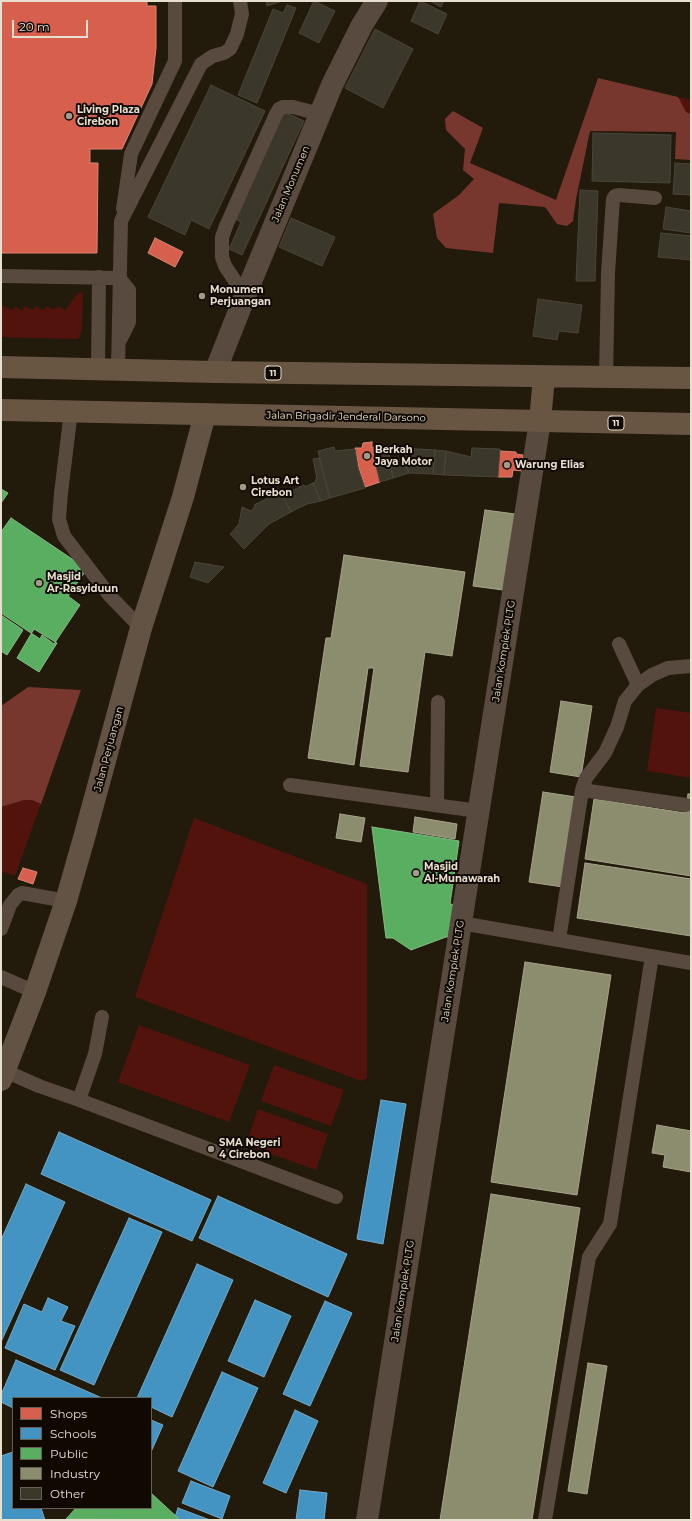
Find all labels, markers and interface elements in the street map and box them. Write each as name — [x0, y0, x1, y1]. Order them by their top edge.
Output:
scale bar — [14, 12, 90, 38]
text: 20 m — [19, 19, 50, 34]
place label: Living Plaza Cirebon — [77, 104, 140, 128]
marker: Living Plaza Cirebon — [64, 111, 74, 121]
street label: Jalan Monumen — [270, 144, 312, 224]
place label: Monumen Perjuangan — [210, 284, 271, 308]
marker: Monumen Perjuangan — [197, 291, 207, 301]
road number: 11 — [265, 366, 281, 380]
street label: Jalan Brigadir Jenderal Darsono — [266, 410, 426, 424]
road number: 11 — [608, 416, 624, 430]
place label: Berkah Jaya Motor — [375, 444, 432, 468]
marker: Berkah Jaya Motor — [362, 451, 372, 461]
place label: Warung Elias — [515, 459, 584, 471]
marker: Warung Elias — [502, 460, 512, 470]
place label: Lotus Art Cirebon — [251, 475, 299, 498]
marker: Lotus Art Cirebon — [238, 482, 248, 492]
place label: Masjid Ar-Rasyiduun — [47, 571, 118, 594]
marker: Masjid Ar-Rasyiduun — [34, 578, 44, 588]
street label: Jalan Komplek PLTG — [490, 600, 518, 702]
street label: Jalan Perjuangan — [92, 705, 126, 793]
place label: Masjid Al-Munawarah — [424, 861, 500, 884]
marker: Masjid Al-Munawarah — [411, 868, 421, 878]
street label: Jalan Komplek PLTG — [439, 920, 467, 1022]
place label: SMA Negeri 4 Cirebon — [219, 1137, 280, 1160]
marker: SMA Negeri 4 Cirebon — [206, 1144, 216, 1154]
street label: Jalan Komplek PLTG — [389, 1240, 417, 1342]
legend — [12, 1397, 152, 1509]
text: Shops — [50, 1406, 87, 1421]
text: Schools — [50, 1426, 96, 1441]
text: Public — [50, 1446, 88, 1461]
text: Industry — [50, 1466, 100, 1481]
text: Other — [50, 1486, 85, 1501]

